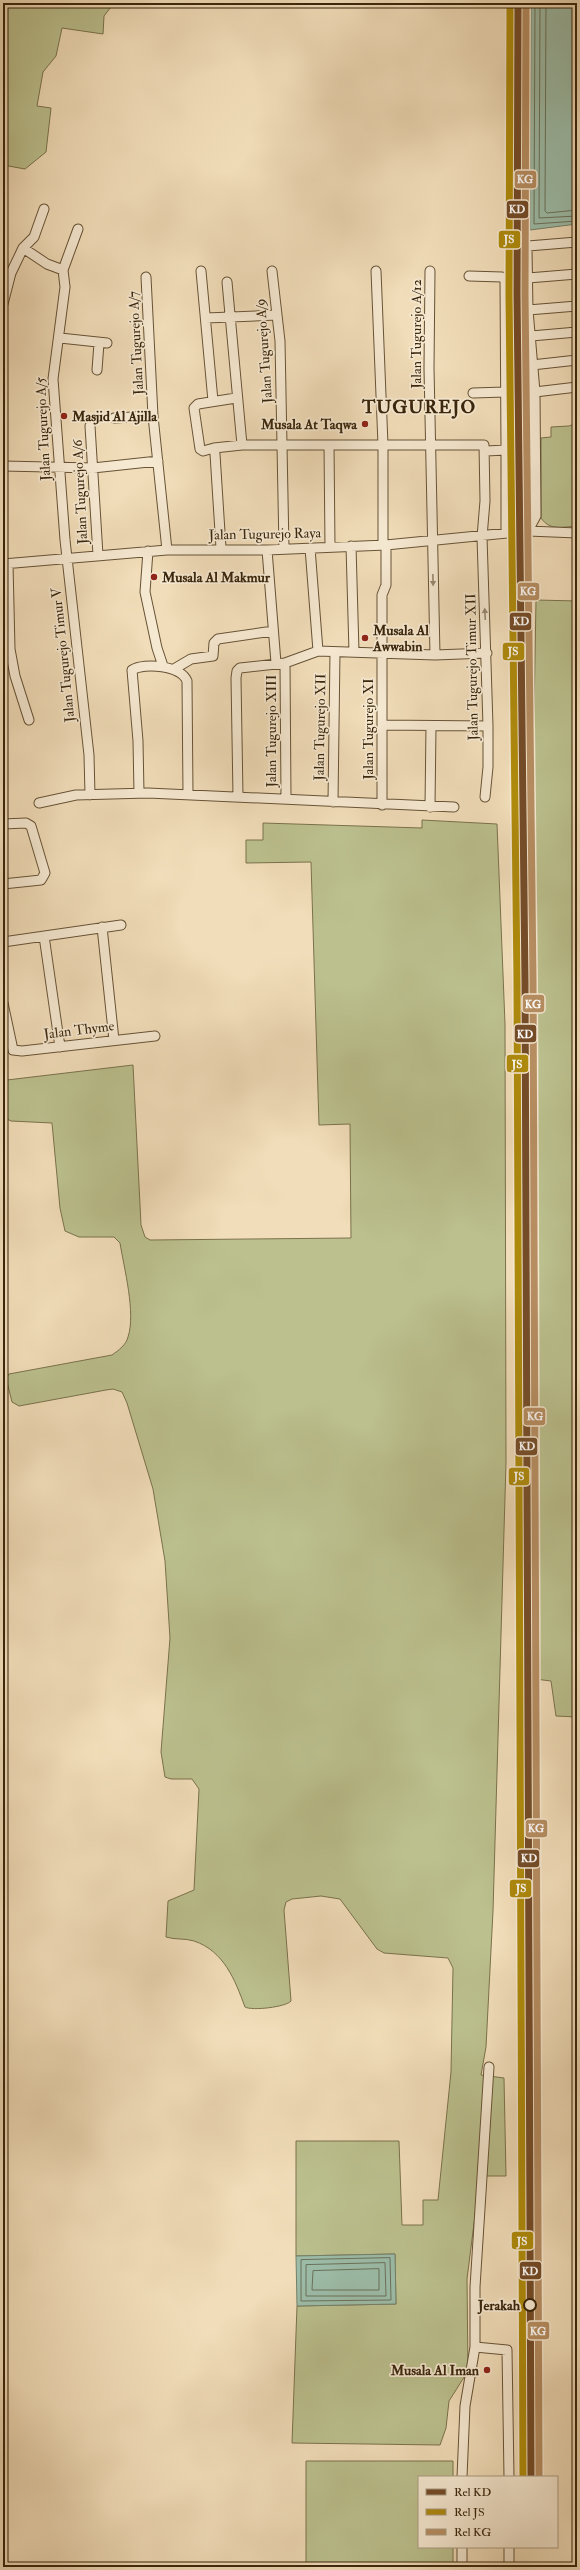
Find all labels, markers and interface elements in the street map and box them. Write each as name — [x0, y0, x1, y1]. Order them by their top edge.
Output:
line badge: KG — [514, 170, 537, 189]
text: KG — [517, 173, 534, 186]
line badge: KD — [506, 200, 529, 219]
text: KD — [509, 203, 525, 216]
line badge: JS — [498, 230, 521, 249]
text: JS — [503, 233, 514, 247]
street label: Jalan Tugurejo A/12 — [408, 279, 425, 390]
street label: Jalan Tugurejo A/7 — [125, 290, 147, 396]
street label: Jalan Tugurejo A/9 — [252, 298, 276, 405]
street label: Jalan Tugurejo A/5 — [32, 376, 54, 482]
district label: TUGUREJO — [361, 396, 476, 419]
place label: Masjid Al Ajilla — [71, 408, 158, 425]
marker: Masjid Al Ajilla — [59, 411, 69, 421]
place label: Musala At Taqwa — [260, 416, 358, 434]
marker: Musala At Taqwa — [360, 419, 370, 429]
street label: Jalan Tugurejo A/6 — [69, 438, 91, 546]
street label: Jalan Tugurejo Raya — [208, 525, 322, 544]
place label: Musala Al Makmur — [161, 569, 271, 586]
marker: Musala Al Makmur — [149, 572, 159, 582]
one-way arrow — [430, 574, 436, 587]
line badge: KG — [517, 582, 540, 601]
text: KG — [520, 585, 537, 598]
street label: Jalan Tugurejo Timur V — [47, 586, 79, 724]
street label: Jalan Tugurejo Timur XII — [462, 593, 482, 742]
one-way arrow — [482, 608, 489, 620]
line badge: KD — [509, 612, 532, 631]
text: KD — [513, 615, 529, 628]
place label: Musala Al Awwabin — [372, 622, 429, 655]
marker: Musala Al Awwabin — [360, 633, 370, 643]
line badge: JS — [502, 642, 525, 661]
text: JS — [507, 645, 518, 659]
street label: Jalan Tugurejo XII — [311, 673, 329, 782]
street label: Jalan Tugurejo XIII — [263, 674, 280, 788]
street label: Jalan Tugurejo XI — [360, 678, 377, 781]
line badge: KG — [522, 994, 545, 1013]
text: KG — [525, 998, 542, 1011]
street label: Jalan Thyme — [42, 1017, 116, 1044]
line badge: KD — [514, 1024, 537, 1043]
text: KD — [517, 1028, 533, 1041]
line badge: JS — [506, 1054, 529, 1073]
text: JS — [511, 1058, 522, 1072]
line badge: KG — [523, 1407, 546, 1426]
text: KG — [527, 1410, 544, 1423]
line badge: KD — [515, 1437, 538, 1456]
text: KD — [519, 1440, 535, 1453]
line badge: JS — [508, 1467, 530, 1486]
text: JS — [513, 1470, 524, 1484]
line badge: KG — [525, 1819, 548, 1838]
text: KG — [528, 1822, 545, 1835]
line badge: KD — [517, 1849, 540, 1868]
text: KD — [521, 1852, 537, 1865]
line badge: JS — [509, 1879, 532, 1898]
text: JS — [515, 1882, 526, 1896]
line badge: JS — [511, 2231, 534, 2250]
text: JS — [516, 2235, 527, 2249]
line badge: KD — [519, 2261, 542, 2280]
text: KD — [522, 2265, 538, 2278]
place label: Jerakah — [477, 2297, 521, 2315]
marker: Jerakah — [523, 2298, 537, 2312]
line badge: KG — [527, 2321, 550, 2340]
text: KG — [530, 2325, 547, 2338]
place label: Musala Al Iman — [390, 2362, 480, 2379]
marker: Musala Al Iman — [482, 2365, 492, 2375]
legend — [418, 2476, 558, 2548]
text: Rel KD — [454, 2485, 492, 2500]
text: Rel JS — [454, 2505, 485, 2520]
text: Rel KG — [454, 2525, 491, 2540]

